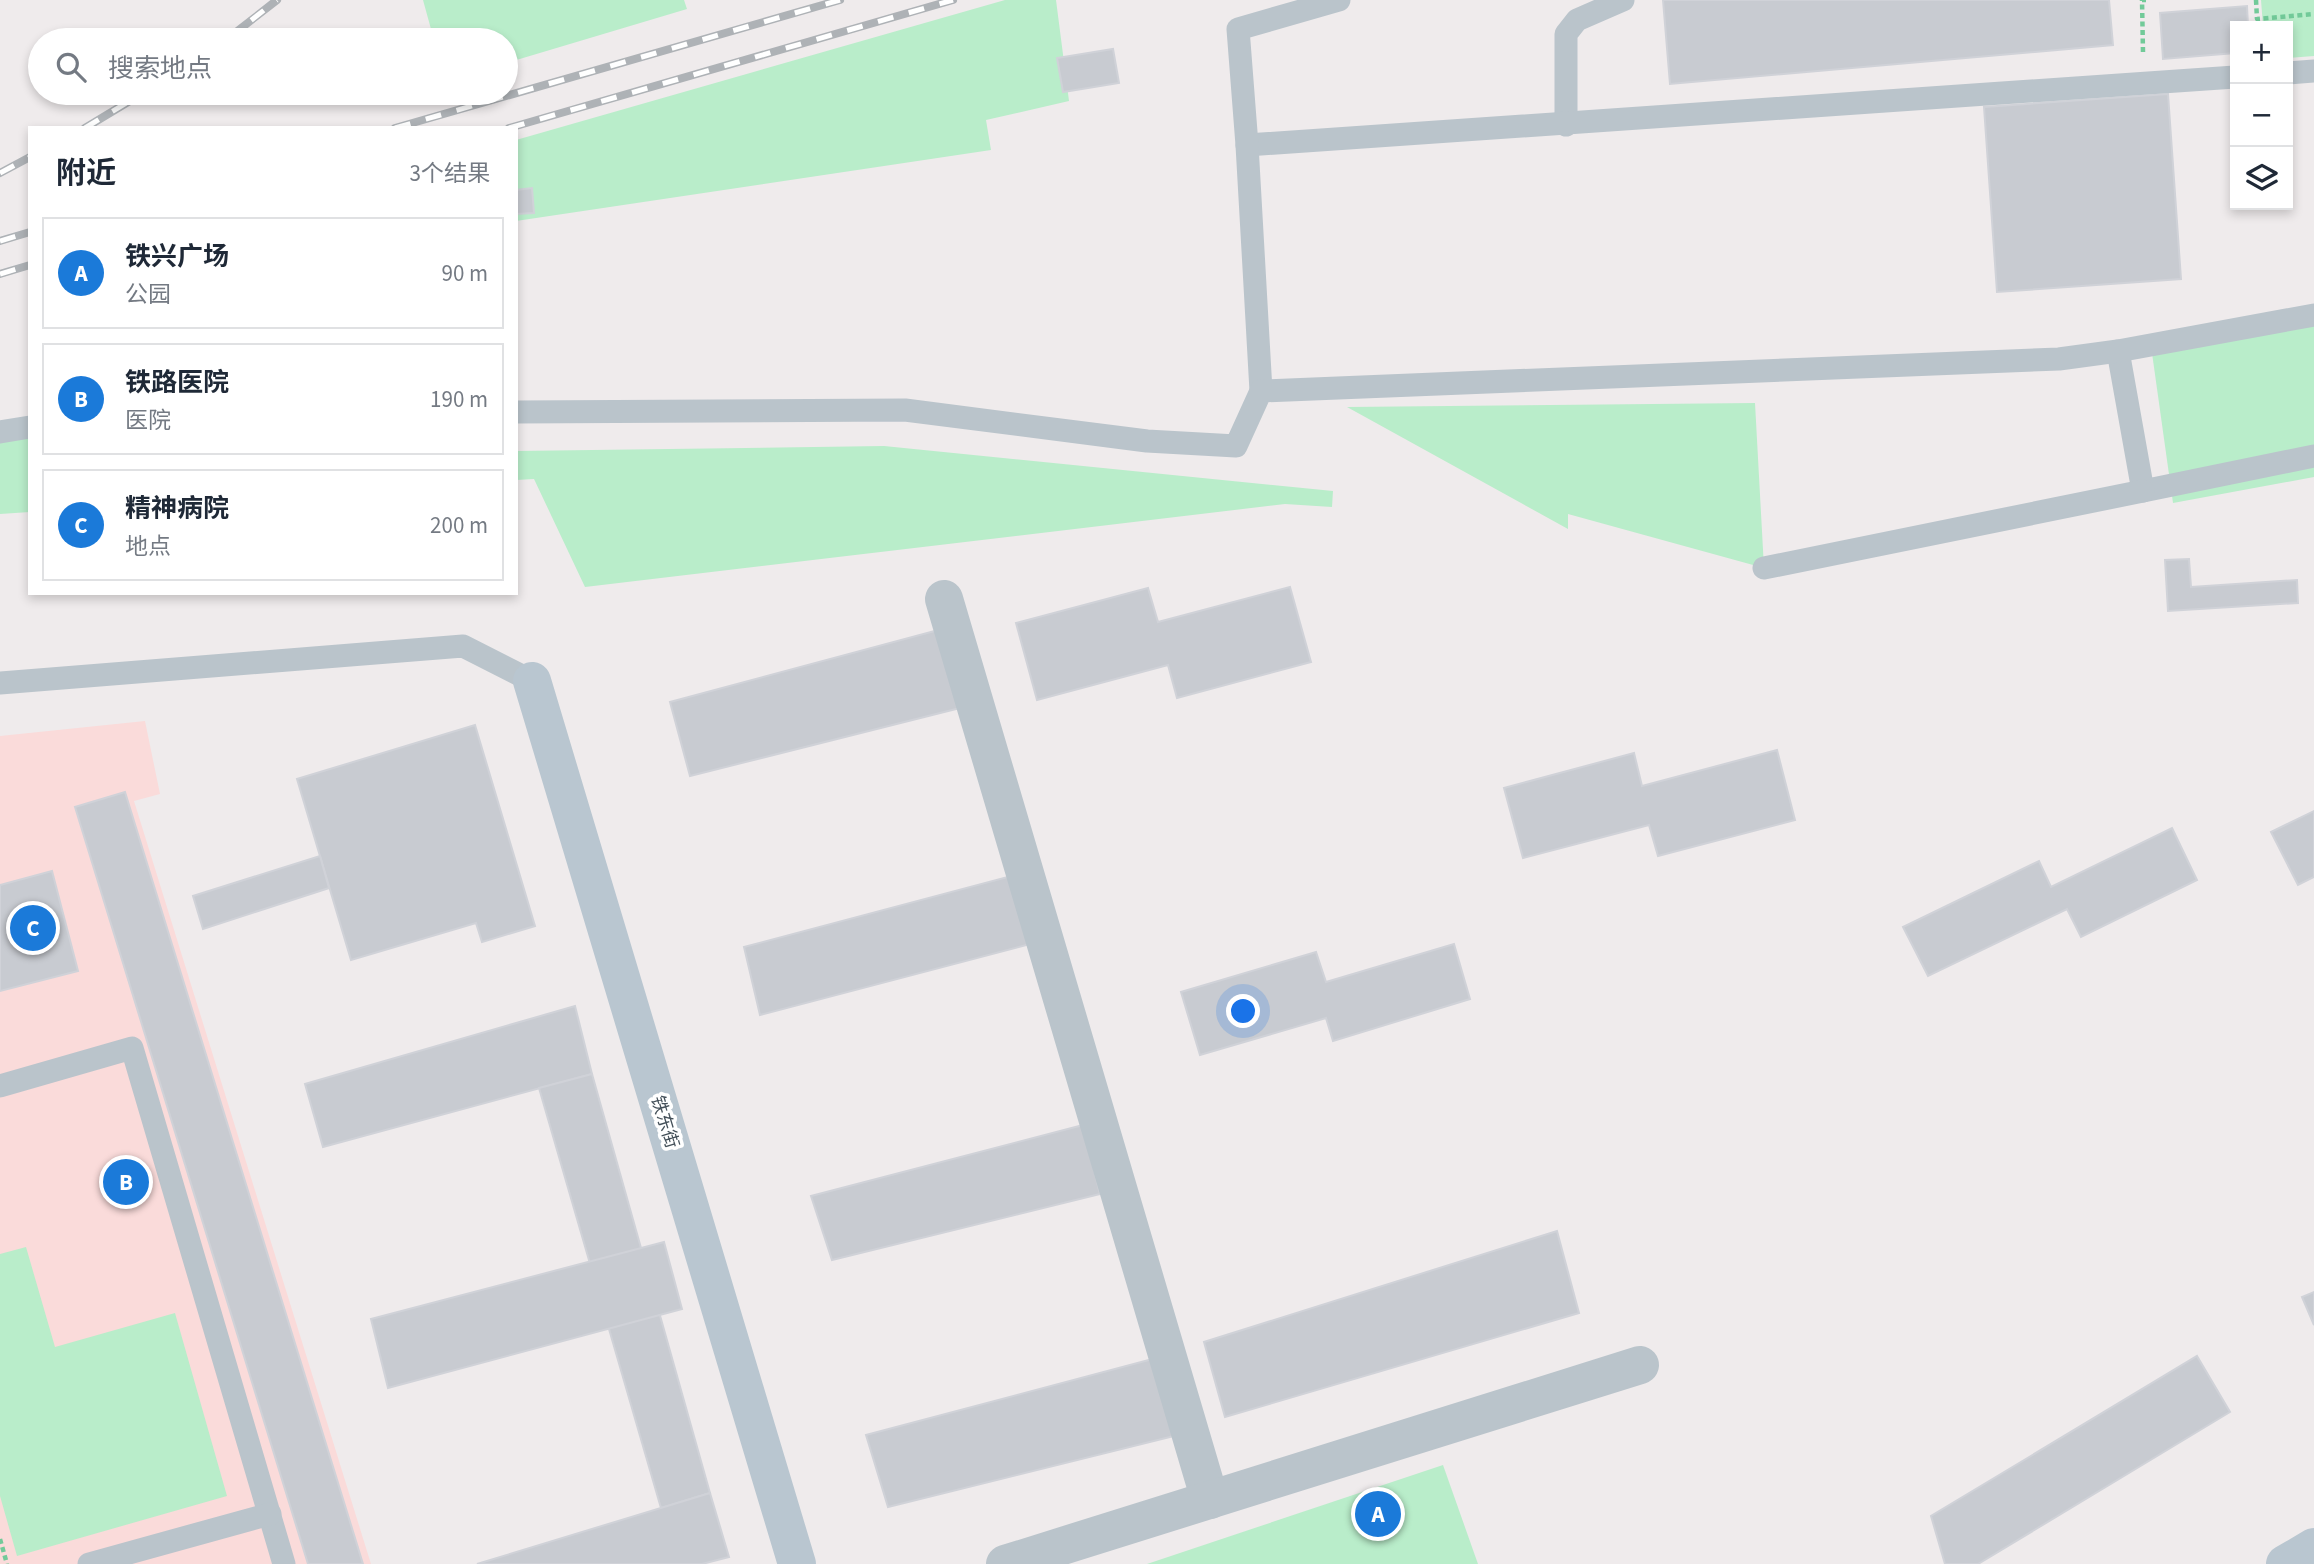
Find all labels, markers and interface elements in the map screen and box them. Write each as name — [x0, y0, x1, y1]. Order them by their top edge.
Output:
map controls — [2230, 21, 2293, 210]
button: + — [2230, 21, 2293, 84]
search box — [28, 28, 518, 105]
icon: search — [52, 48, 90, 86]
text: 搜索地点 — [108, 50, 212, 87]
button: − — [2230, 84, 2293, 147]
button: layers — [2230, 147, 2293, 210]
text: 附近 — [56, 152, 116, 195]
text: 3个结果 — [410, 157, 490, 190]
text: 铁兴广场 — [125, 238, 229, 275]
text: A — [74, 257, 88, 290]
text: 90 m — [441, 257, 488, 290]
text: 公园 — [125, 278, 171, 311]
text: 铁路医院 — [125, 364, 229, 401]
text: B — [74, 383, 88, 416]
text: 190 m — [430, 383, 488, 416]
text: 医院 — [125, 404, 171, 437]
text: 精神病院 — [125, 490, 229, 527]
text: C — [74, 509, 88, 542]
text: 200 m — [430, 509, 488, 542]
text: 地点 — [125, 530, 171, 563]
pin: C — [10, 902, 56, 954]
your location — [1226, 994, 1260, 1028]
street label: 铁东街 — [645, 1093, 684, 1152]
pin: B — [103, 1156, 149, 1208]
pin: A — [1355, 1488, 1401, 1540]

